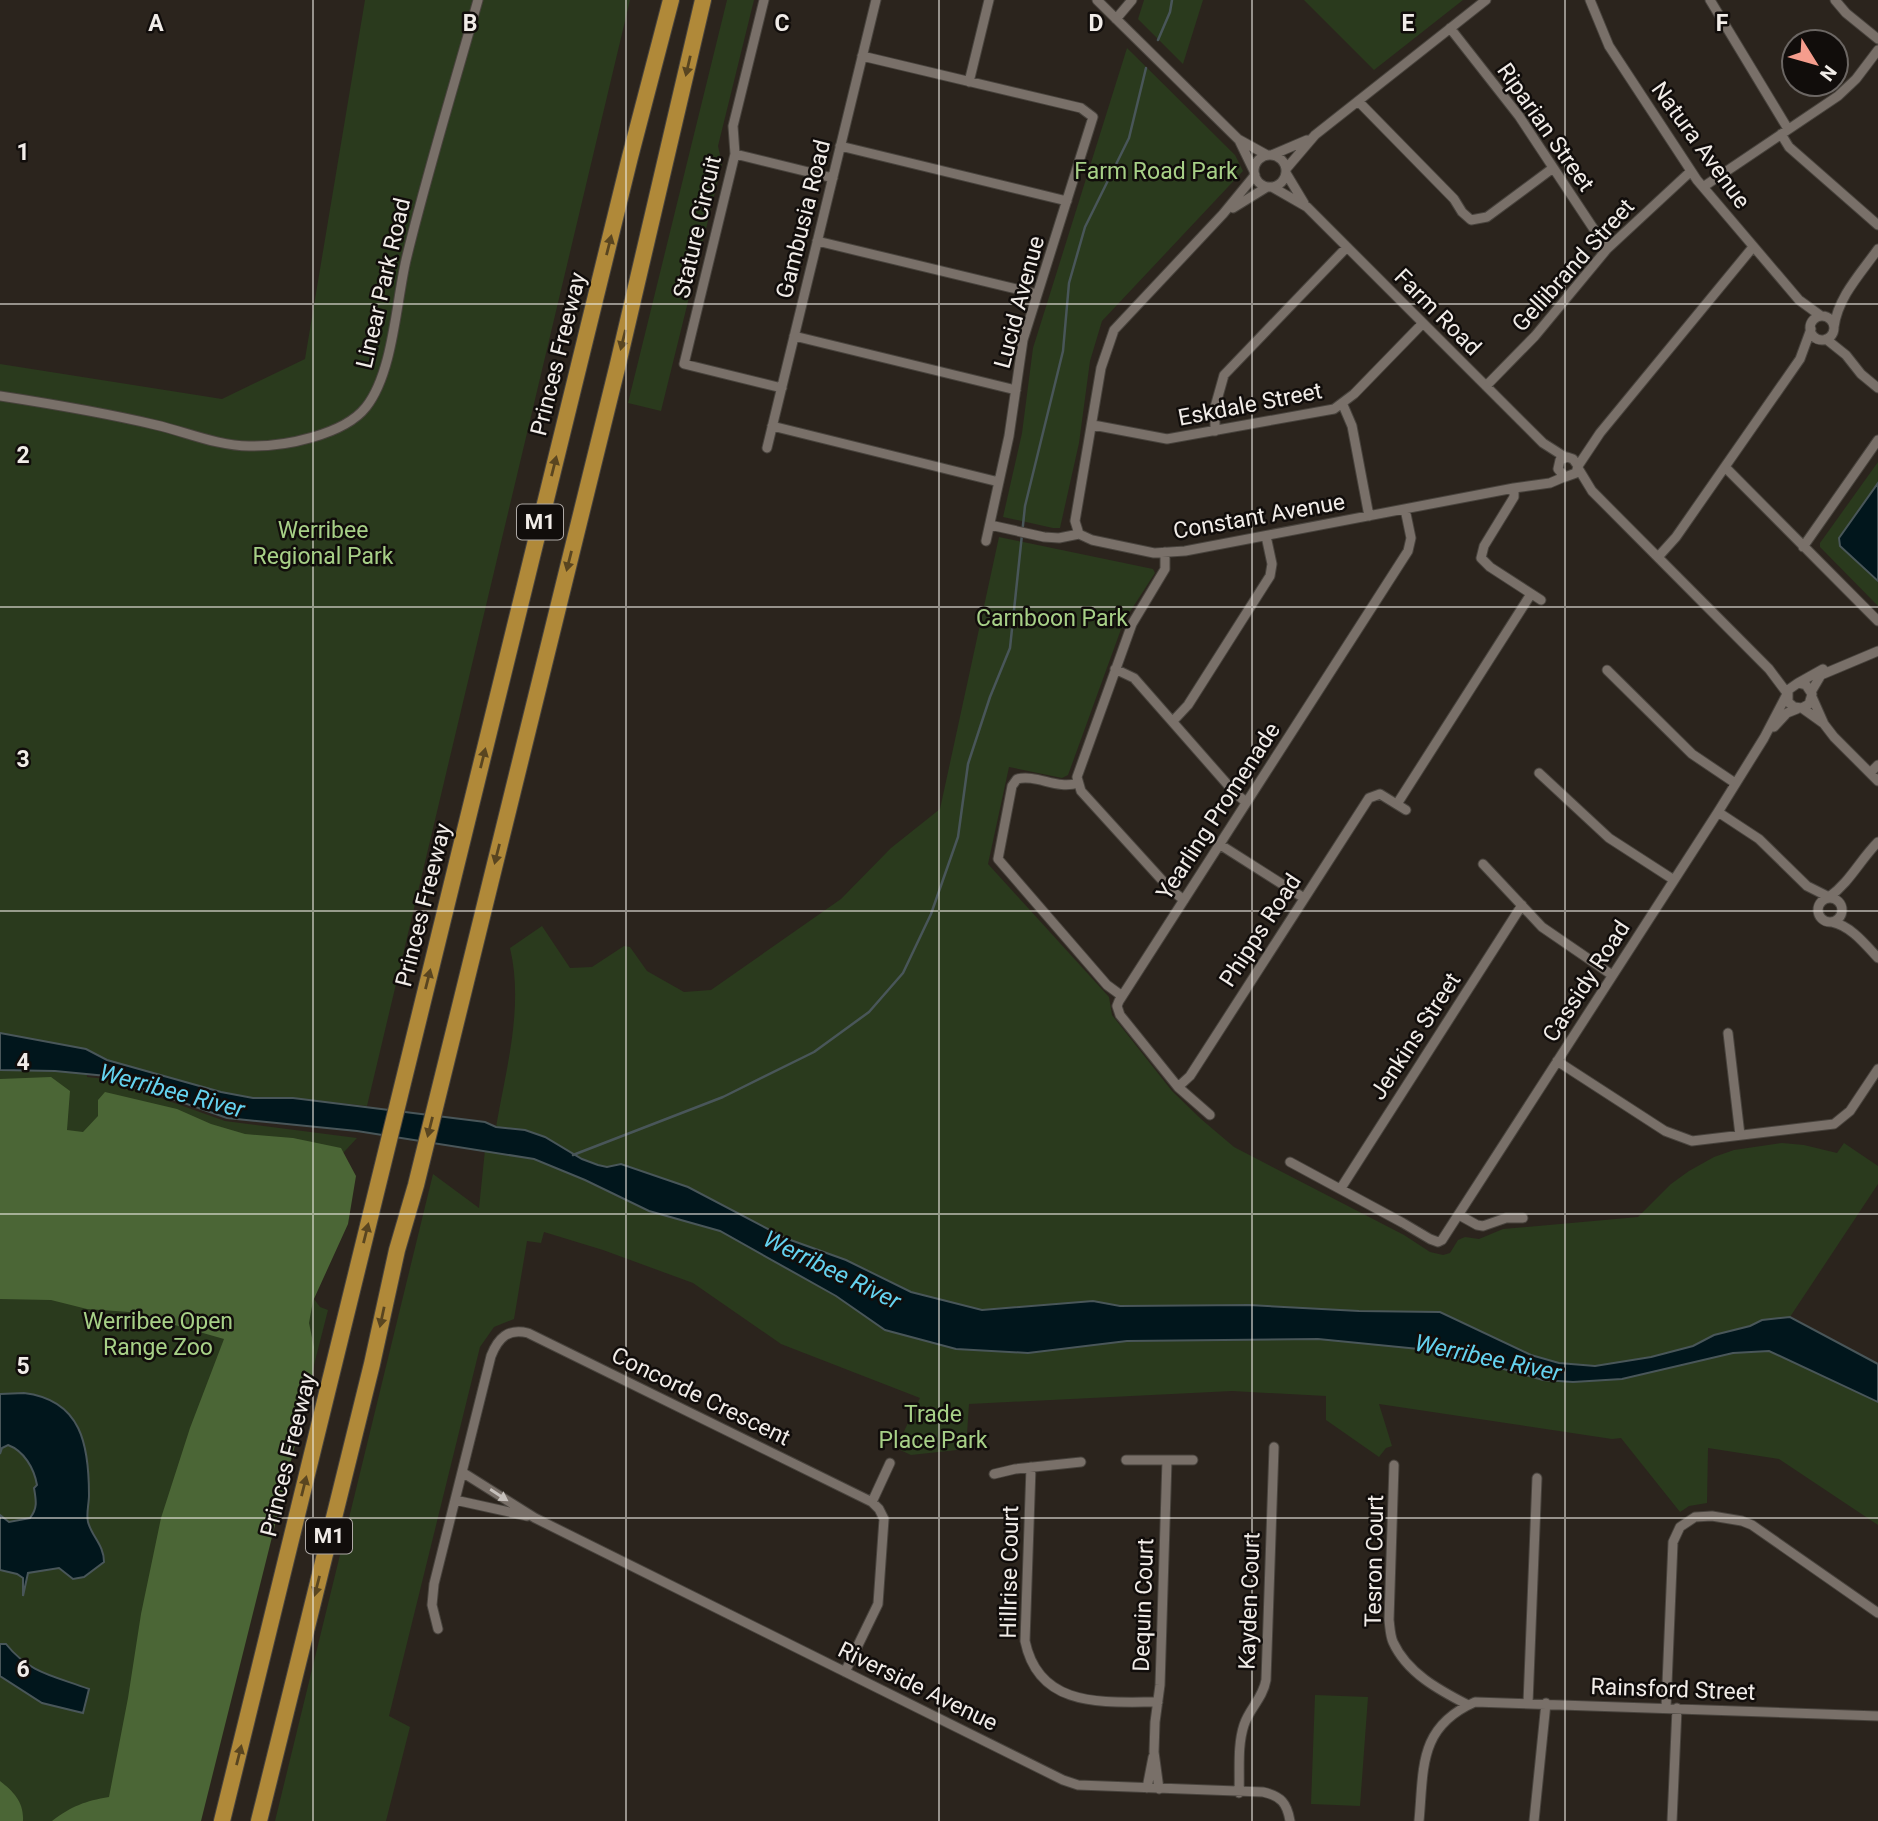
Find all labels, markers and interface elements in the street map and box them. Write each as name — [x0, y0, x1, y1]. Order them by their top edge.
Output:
text: A — [148, 10, 164, 37]
text: B — [463, 10, 477, 37]
text: C — [774, 10, 790, 37]
text: D — [1089, 10, 1103, 37]
text: E — [1402, 10, 1415, 37]
text: F — [1716, 10, 1729, 37]
north arrow — [1780, 28, 1850, 98]
one-way arrow — [682, 56, 693, 78]
street label: Riparian Street — [1491, 58, 1600, 197]
text: N — [1815, 61, 1841, 85]
street label: Natura Avenue — [1646, 77, 1756, 214]
street label: Gambusia Road — [771, 137, 836, 301]
text: 1 — [16, 139, 30, 166]
street label: Stature Circuit — [668, 153, 727, 301]
park label: Farm Road Park — [1074, 158, 1238, 185]
street label: Gellibrand Street — [1507, 193, 1640, 337]
street label: Linear Park Road — [351, 195, 416, 371]
street label: Lucid Avenue — [989, 233, 1050, 371]
one-way arrow — [604, 234, 615, 256]
street label: Farm Road — [1389, 263, 1487, 361]
street label: Princes Freeway — [525, 270, 592, 439]
one-way arrow — [617, 330, 628, 352]
street label: Eskdale Street — [1176, 377, 1324, 432]
text: 2 — [16, 442, 30, 469]
one-way arrow — [549, 454, 560, 476]
street label: Constant Avenue — [1171, 488, 1347, 545]
road number: M1 — [517, 504, 563, 540]
park label: Werribee Regional Park — [253, 517, 394, 570]
one-way arrow — [563, 551, 574, 573]
park label: Carnboon Park — [976, 605, 1128, 632]
street label: Yearling Promenade — [1151, 718, 1286, 905]
text: 3 — [16, 746, 30, 773]
one-way arrow — [478, 747, 489, 769]
street label: Princes Freeway — [390, 821, 457, 990]
one-way arrow — [491, 843, 502, 865]
street label: Phipps Road — [1214, 869, 1307, 992]
street label: Cassidy Road — [1537, 916, 1636, 1047]
one-way arrow — [423, 968, 434, 990]
street label: Jenkins Street — [1364, 968, 1466, 1105]
text: 4 — [16, 1049, 30, 1076]
water label: Werribee River — [96, 1058, 249, 1124]
one-way arrow — [424, 1116, 435, 1138]
one-way arrow — [361, 1222, 372, 1244]
water label: Werribee River — [759, 1225, 906, 1316]
one-way arrow — [376, 1306, 387, 1328]
park label: Werribee Open Range Zoo — [83, 1308, 233, 1361]
water label: Werribee River — [1412, 1329, 1565, 1387]
street label: Concorde Crescent — [607, 1341, 795, 1451]
text: 5 — [16, 1353, 30, 1380]
street label: Princes Freeway — [255, 1371, 322, 1540]
park label: Trade Place Park — [879, 1401, 988, 1454]
one-way arrow — [299, 1475, 310, 1497]
one-way arrow — [489, 1488, 508, 1501]
street label: Tesron Court — [1360, 1495, 1389, 1627]
street label: Hillrise Court — [995, 1505, 1024, 1639]
road number: M1 — [306, 1518, 352, 1554]
street label: Kayden Court — [1234, 1532, 1265, 1670]
street label: Dequin Court — [1128, 1538, 1159, 1672]
one-way arrow — [311, 1575, 322, 1597]
street label: Riverside Avenue — [834, 1636, 1002, 1737]
text: 6 — [16, 1656, 30, 1683]
street label: Rainsford Street — [1590, 1673, 1756, 1706]
one-way arrow — [233, 1744, 244, 1766]

